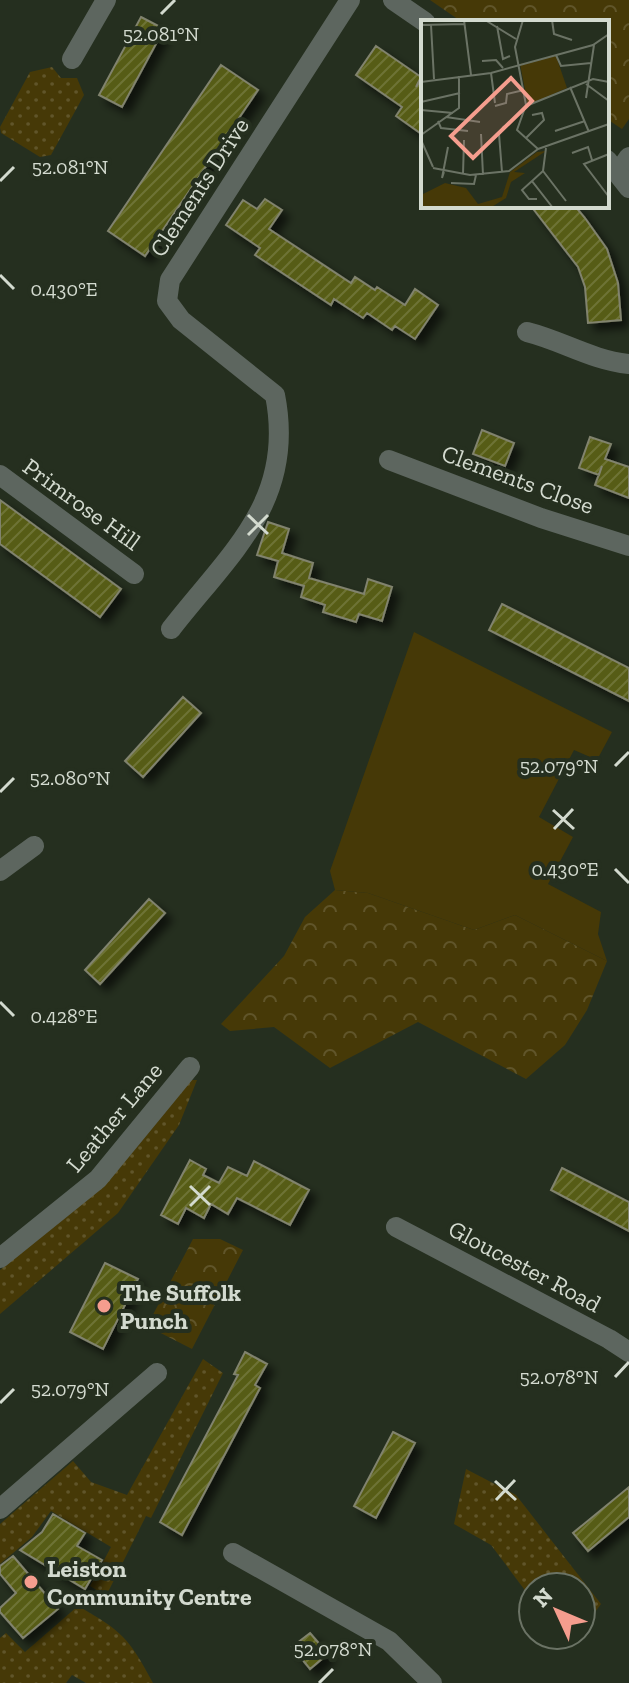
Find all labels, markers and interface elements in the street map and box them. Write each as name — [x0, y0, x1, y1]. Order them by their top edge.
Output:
inset map — [421, 20, 609, 208]
text: 52.081°N — [123, 22, 200, 46]
street label: Clements Drive — [143, 112, 255, 262]
text: 52.081°N — [32, 155, 109, 179]
text: 0.430°E — [30, 277, 98, 301]
street label: Clements Close — [438, 438, 598, 520]
street label: Primrose Hill — [17, 452, 147, 556]
text: 52.079°N — [520, 754, 599, 778]
text: 52.080°N — [30, 766, 111, 790]
text: 0.430°E — [531, 857, 599, 881]
text: 0.428°E — [31, 1004, 97, 1028]
street label: Leather Lane — [60, 1056, 168, 1178]
street label: Gloucester Road — [444, 1214, 606, 1318]
place label: The Suffolk Punch — [120, 1278, 241, 1335]
marker: The Suffolk Punch — [95, 1297, 113, 1315]
text: 52.078°N — [520, 1365, 599, 1389]
text: 52.079°N — [31, 1377, 110, 1401]
place label: Leiston Community Centre — [47, 1554, 252, 1611]
north arrow — [517, 1571, 597, 1651]
marker: Leiston Community Centre — [22, 1573, 40, 1591]
text: N — [527, 1582, 559, 1613]
text: 52.078°N — [294, 1637, 373, 1661]

